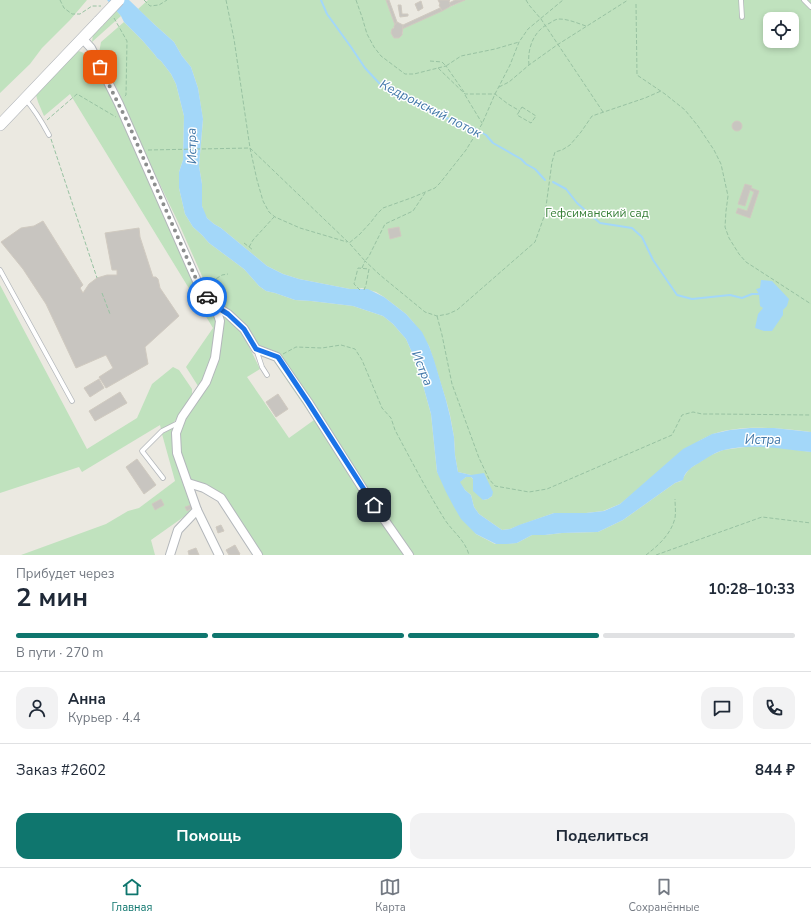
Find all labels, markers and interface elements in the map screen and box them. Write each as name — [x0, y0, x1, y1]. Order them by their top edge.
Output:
map controls — [763, 12, 799, 48]
button: locate — [763, 12, 799, 48]
pin — [83, 50, 117, 84]
icon: bag — [89, 56, 111, 78]
water label: Кедронский поток — [377, 75, 485, 142]
water label: Истра — [183, 128, 201, 164]
park label: Гефсиманский сад — [545, 205, 649, 221]
courier — [187, 277, 227, 317]
icon: car — [196, 286, 218, 308]
water label: Истра — [407, 348, 437, 389]
water label: Истра — [745, 431, 781, 449]
pin — [357, 488, 391, 522]
icon: home — [363, 494, 385, 516]
text: Прибудет через — [16, 565, 114, 583]
text: 10:28–10:33 — [708, 579, 795, 599]
text: 2 мин — [16, 580, 88, 615]
text: В пути · 270 m — [16, 644, 103, 662]
button: person — [16, 687, 58, 729]
button: chat — [701, 687, 743, 729]
button: phone — [753, 687, 795, 729]
text: Анна — [68, 689, 106, 709]
text: Курьер · 4.4 — [68, 709, 141, 727]
text: Заказ #2602 — [16, 760, 106, 780]
text: 844 ₽ — [755, 760, 795, 780]
button: Помощь — [16, 813, 402, 859]
button: Поделиться — [410, 813, 795, 859]
tab: Главная — [111, 876, 152, 915]
tab: Карта — [375, 876, 406, 915]
tab: Сохранённые — [628, 876, 700, 915]

